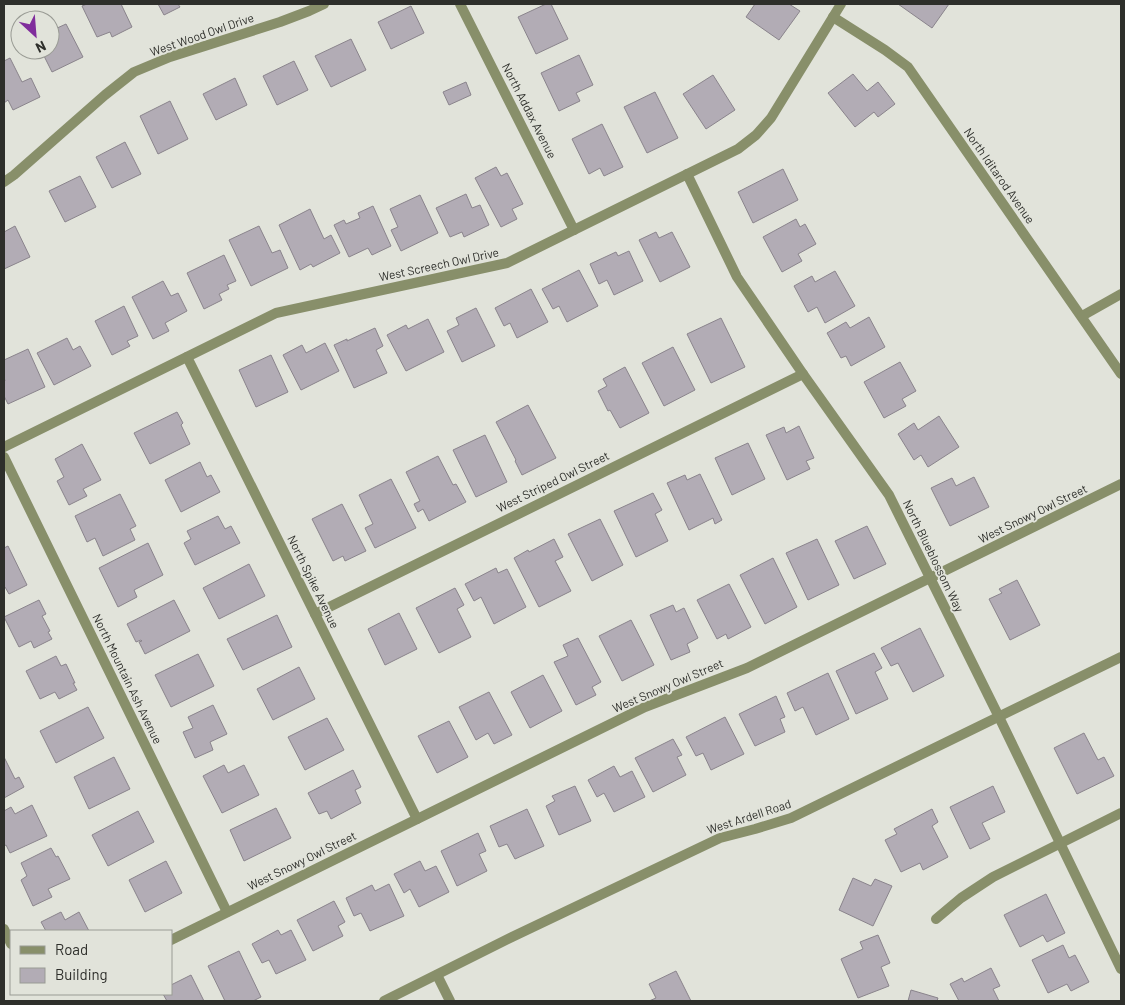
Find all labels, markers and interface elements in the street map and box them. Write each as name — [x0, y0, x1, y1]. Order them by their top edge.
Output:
north arrow — [10, 10, 60, 60]
street label: West Wood Owl Drive — [148, 10, 255, 58]
text: N — [33, 37, 49, 57]
street label: North Addax Avenue — [500, 61, 560, 161]
street label: North Iditarod Avenue — [962, 125, 1038, 226]
street label: West Screech Owl Drive — [378, 244, 500, 284]
street label: West Striped Owl Street — [494, 448, 611, 514]
street label: West Snowy Owl Street — [976, 481, 1089, 545]
street label: North Blueblossom Way — [901, 497, 967, 614]
street label: North Spike Avenue — [285, 533, 343, 630]
street label: North Mountain Ash Avenue — [90, 611, 166, 746]
street label: West Snowy Owl Street — [610, 655, 725, 715]
street label: West Ardell Road — [705, 796, 793, 836]
street label: West Snowy Owl Street — [245, 828, 358, 892]
legend — [10, 930, 172, 995]
text: Road — [55, 940, 88, 958]
text: Building — [55, 965, 108, 983]

